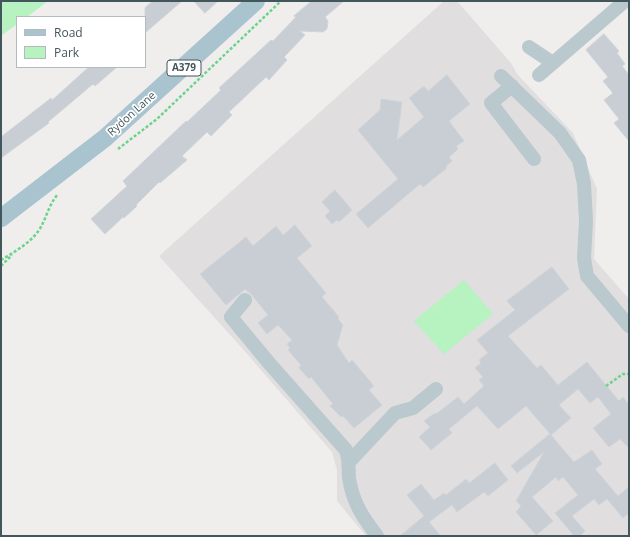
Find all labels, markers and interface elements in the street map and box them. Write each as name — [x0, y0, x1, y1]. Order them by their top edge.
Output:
legend — [16, 16, 146, 68]
text: Road — [54, 24, 83, 41]
text: Park — [54, 44, 79, 61]
road number: A379 — [167, 60, 201, 76]
street label: Rydon Lane — [105, 89, 159, 139]

